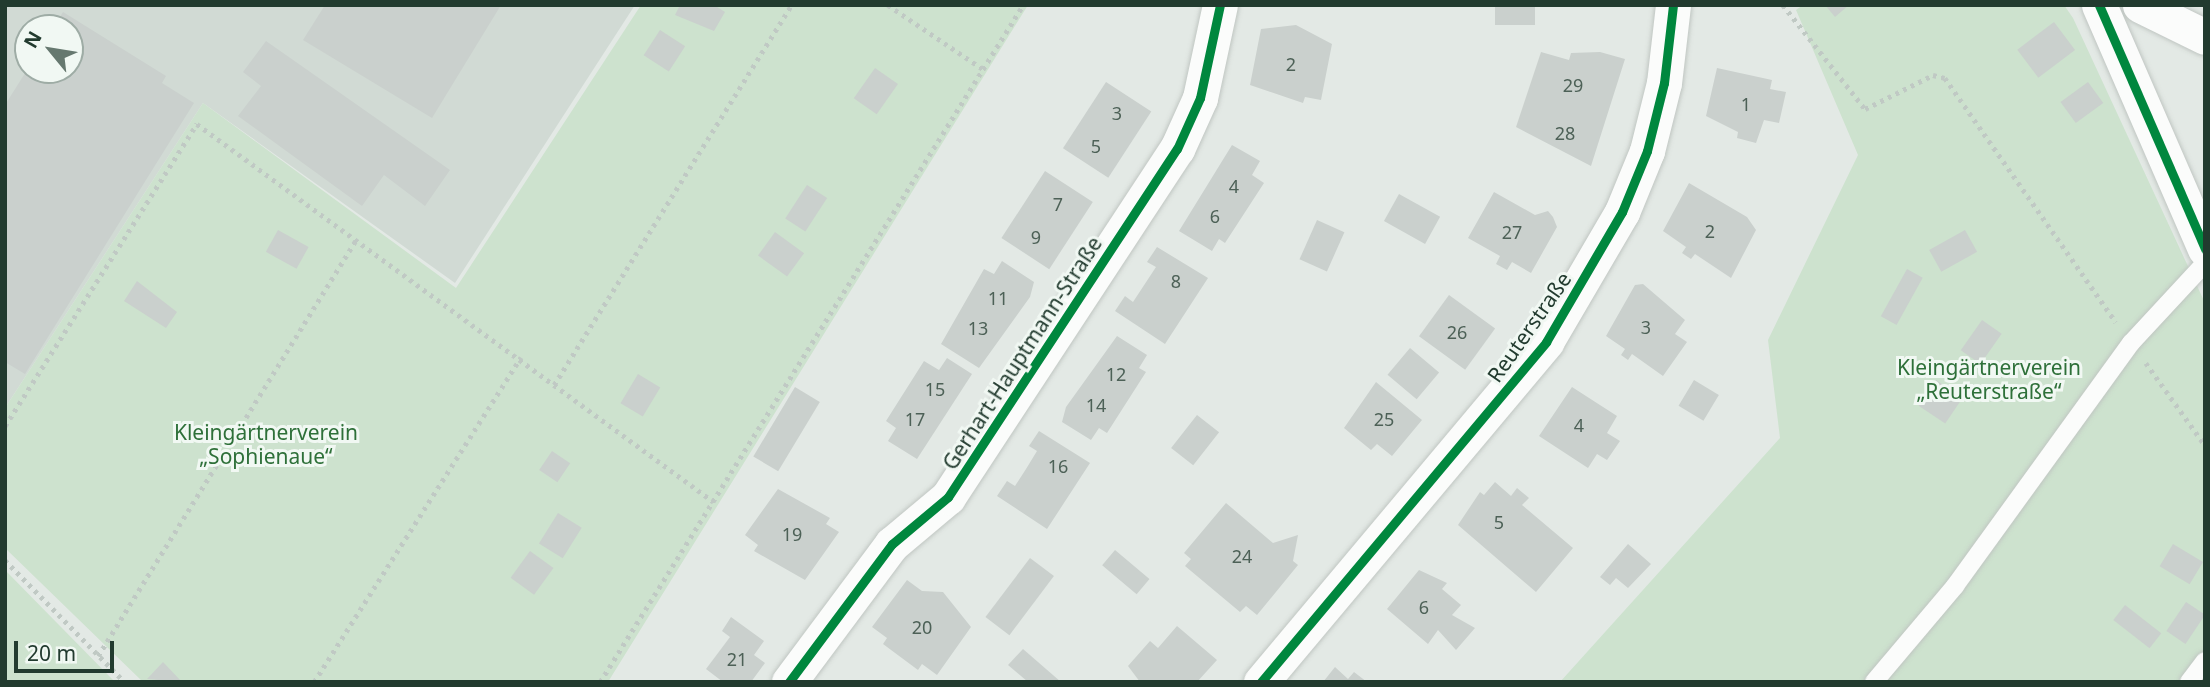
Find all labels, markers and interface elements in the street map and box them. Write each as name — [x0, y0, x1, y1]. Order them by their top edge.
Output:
north arrow — [14, 14, 84, 84]
text: N — [17, 26, 48, 53]
house number: 2 — [1286, 53, 1296, 75]
house number: 29 — [1563, 74, 1583, 96]
house number: 1 — [1741, 93, 1751, 115]
house number: 3 — [1112, 102, 1122, 124]
house number: 28 — [1555, 122, 1575, 144]
house number: 5 — [1091, 135, 1101, 157]
house number: 4 — [1229, 175, 1239, 197]
house number: 7 — [1053, 193, 1063, 215]
house number: 6 — [1210, 205, 1220, 227]
house number: 2 — [1705, 220, 1715, 242]
house number: 27 — [1502, 221, 1522, 243]
house number: 9 — [1031, 226, 1041, 248]
street label: Gerhart-Hauptmann-Straße — [937, 232, 1107, 474]
street label: Reuterstraße — [1482, 267, 1576, 387]
house number: 8 — [1171, 270, 1181, 292]
house number: 11 — [988, 287, 1008, 309]
house number: 3 — [1641, 316, 1651, 338]
house number: 13 — [968, 317, 988, 339]
house number: 26 — [1447, 321, 1467, 343]
park label: Kleingärtnerverein „Reuterstraße“ — [1897, 354, 2081, 404]
house number: 12 — [1106, 363, 1126, 385]
house number: 15 — [925, 378, 945, 400]
house number: 14 — [1086, 394, 1106, 416]
house number: 17 — [905, 408, 925, 430]
house number: 25 — [1374, 408, 1394, 430]
house number: 4 — [1574, 414, 1584, 436]
park label: Kleingärtnerverein „Sophienaue“ — [174, 419, 358, 469]
house number: 16 — [1048, 455, 1068, 477]
house number: 5 — [1494, 511, 1504, 533]
house number: 19 — [782, 523, 802, 545]
house number: 24 — [1232, 545, 1252, 567]
house number: 6 — [1419, 596, 1429, 618]
house number: 20 — [912, 616, 932, 638]
scale bar — [18, 628, 117, 672]
text: 20 m — [27, 639, 76, 667]
house number: 21 — [727, 648, 747, 670]

